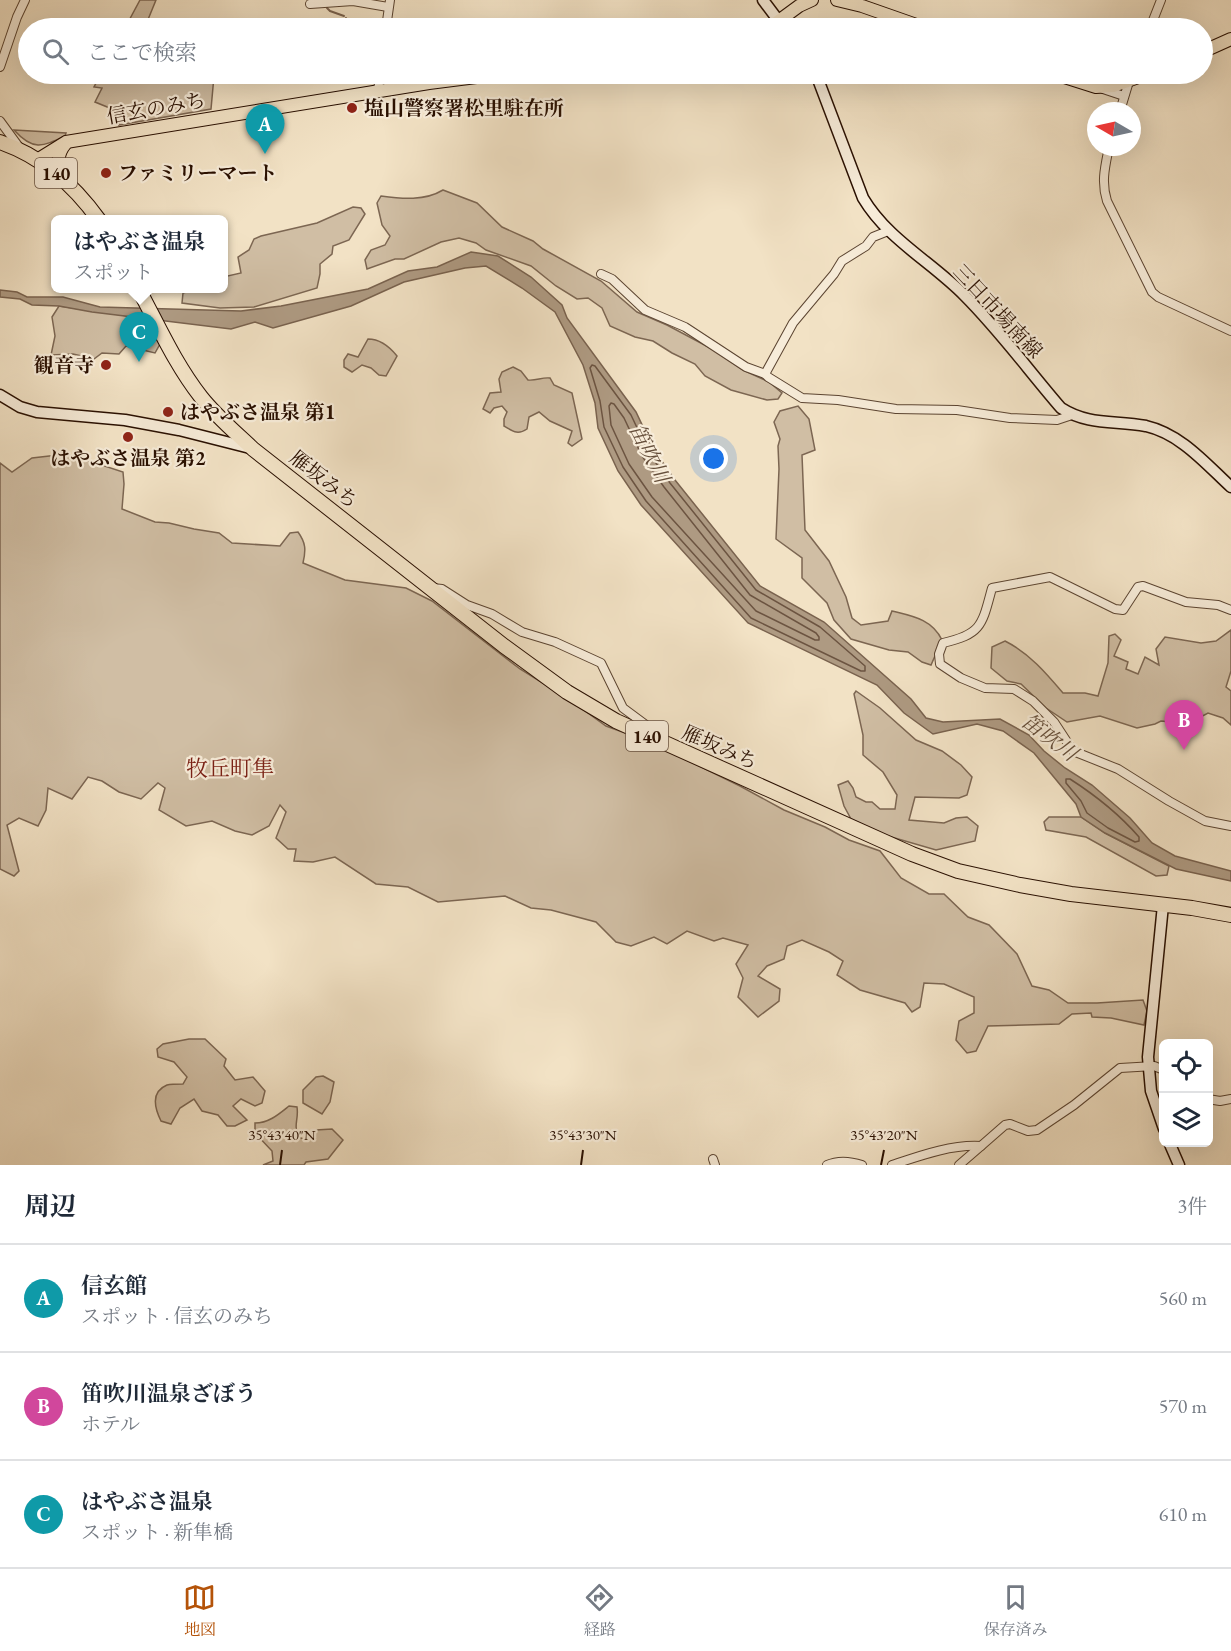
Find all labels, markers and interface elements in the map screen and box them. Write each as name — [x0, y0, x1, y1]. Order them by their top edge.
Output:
search box — [18, 18, 1213, 84]
icon: search — [39, 35, 72, 68]
text: ここで検索 — [87, 38, 197, 67]
street label: 信玄のみち — [105, 87, 207, 129]
place label: 塩山警察署松里駐在所 — [364, 95, 564, 121]
marker: 塩山警察署松里駐在所 — [345, 101, 359, 115]
north arrow — [1087, 102, 1141, 156]
pin: A — [246, 104, 284, 154]
road number: 140 — [35, 158, 77, 188]
place label: ファミリーマート — [118, 160, 278, 186]
marker: ファミリーマート — [99, 166, 113, 180]
popup — [51, 215, 228, 293]
text: はやぶさ温泉 — [73, 227, 206, 256]
street label: 三日市場南線 — [948, 258, 1048, 364]
text: スポット — [73, 259, 153, 285]
pin: C — [120, 312, 158, 362]
place label: 観音寺 — [34, 352, 94, 378]
marker: 観音寺 — [99, 358, 113, 372]
place label: はやぶさ温泉 第1 — [180, 399, 335, 425]
marker: はやぶさ温泉 第1 — [161, 405, 175, 419]
water label: 笛吹川 — [624, 419, 677, 489]
marker: はやぶさ温泉 第2 — [121, 430, 135, 444]
street label: 雁坂みち — [284, 444, 364, 514]
your location — [699, 444, 728, 473]
place label: はやぶさ温泉 第2 — [50, 445, 206, 471]
pin: B — [1164, 700, 1204, 750]
water label: 笛吹川 — [1017, 707, 1085, 768]
street label: 雁坂みち — [678, 719, 762, 775]
road number: 140 — [626, 721, 668, 751]
district label: 牧丘町隼 — [186, 754, 274, 783]
map controls — [1159, 1039, 1213, 1147]
button: locate — [1159, 1039, 1213, 1093]
button: layers — [1159, 1093, 1213, 1147]
text: 35°43'40"N — [248, 1125, 316, 1144]
text: 35°43'30"N — [549, 1125, 617, 1144]
text: 35°43'20"N — [850, 1125, 918, 1144]
text: 周辺 — [24, 1189, 76, 1223]
text: 3件 — [1177, 1193, 1207, 1219]
text: 信玄館 — [81, 1271, 147, 1300]
text: A — [36, 1285, 51, 1311]
text: 560 m — [1159, 1285, 1207, 1311]
text: スポット · 信玄のみち — [81, 1303, 273, 1329]
text: 笛吹川温泉ざぼう — [81, 1379, 257, 1408]
text: B — [37, 1393, 50, 1419]
text: 570 m — [1159, 1393, 1207, 1419]
text: ホテル — [81, 1411, 140, 1437]
text: はやぶさ温泉 — [81, 1487, 213, 1516]
text: C — [36, 1501, 51, 1527]
text: 610 m — [1159, 1501, 1207, 1527]
text: スポット · 新隼橋 — [81, 1519, 233, 1545]
tab: 地図 — [183, 1581, 216, 1640]
tab: 経路 — [583, 1581, 616, 1640]
tab: 保存済み — [983, 1581, 1047, 1640]

